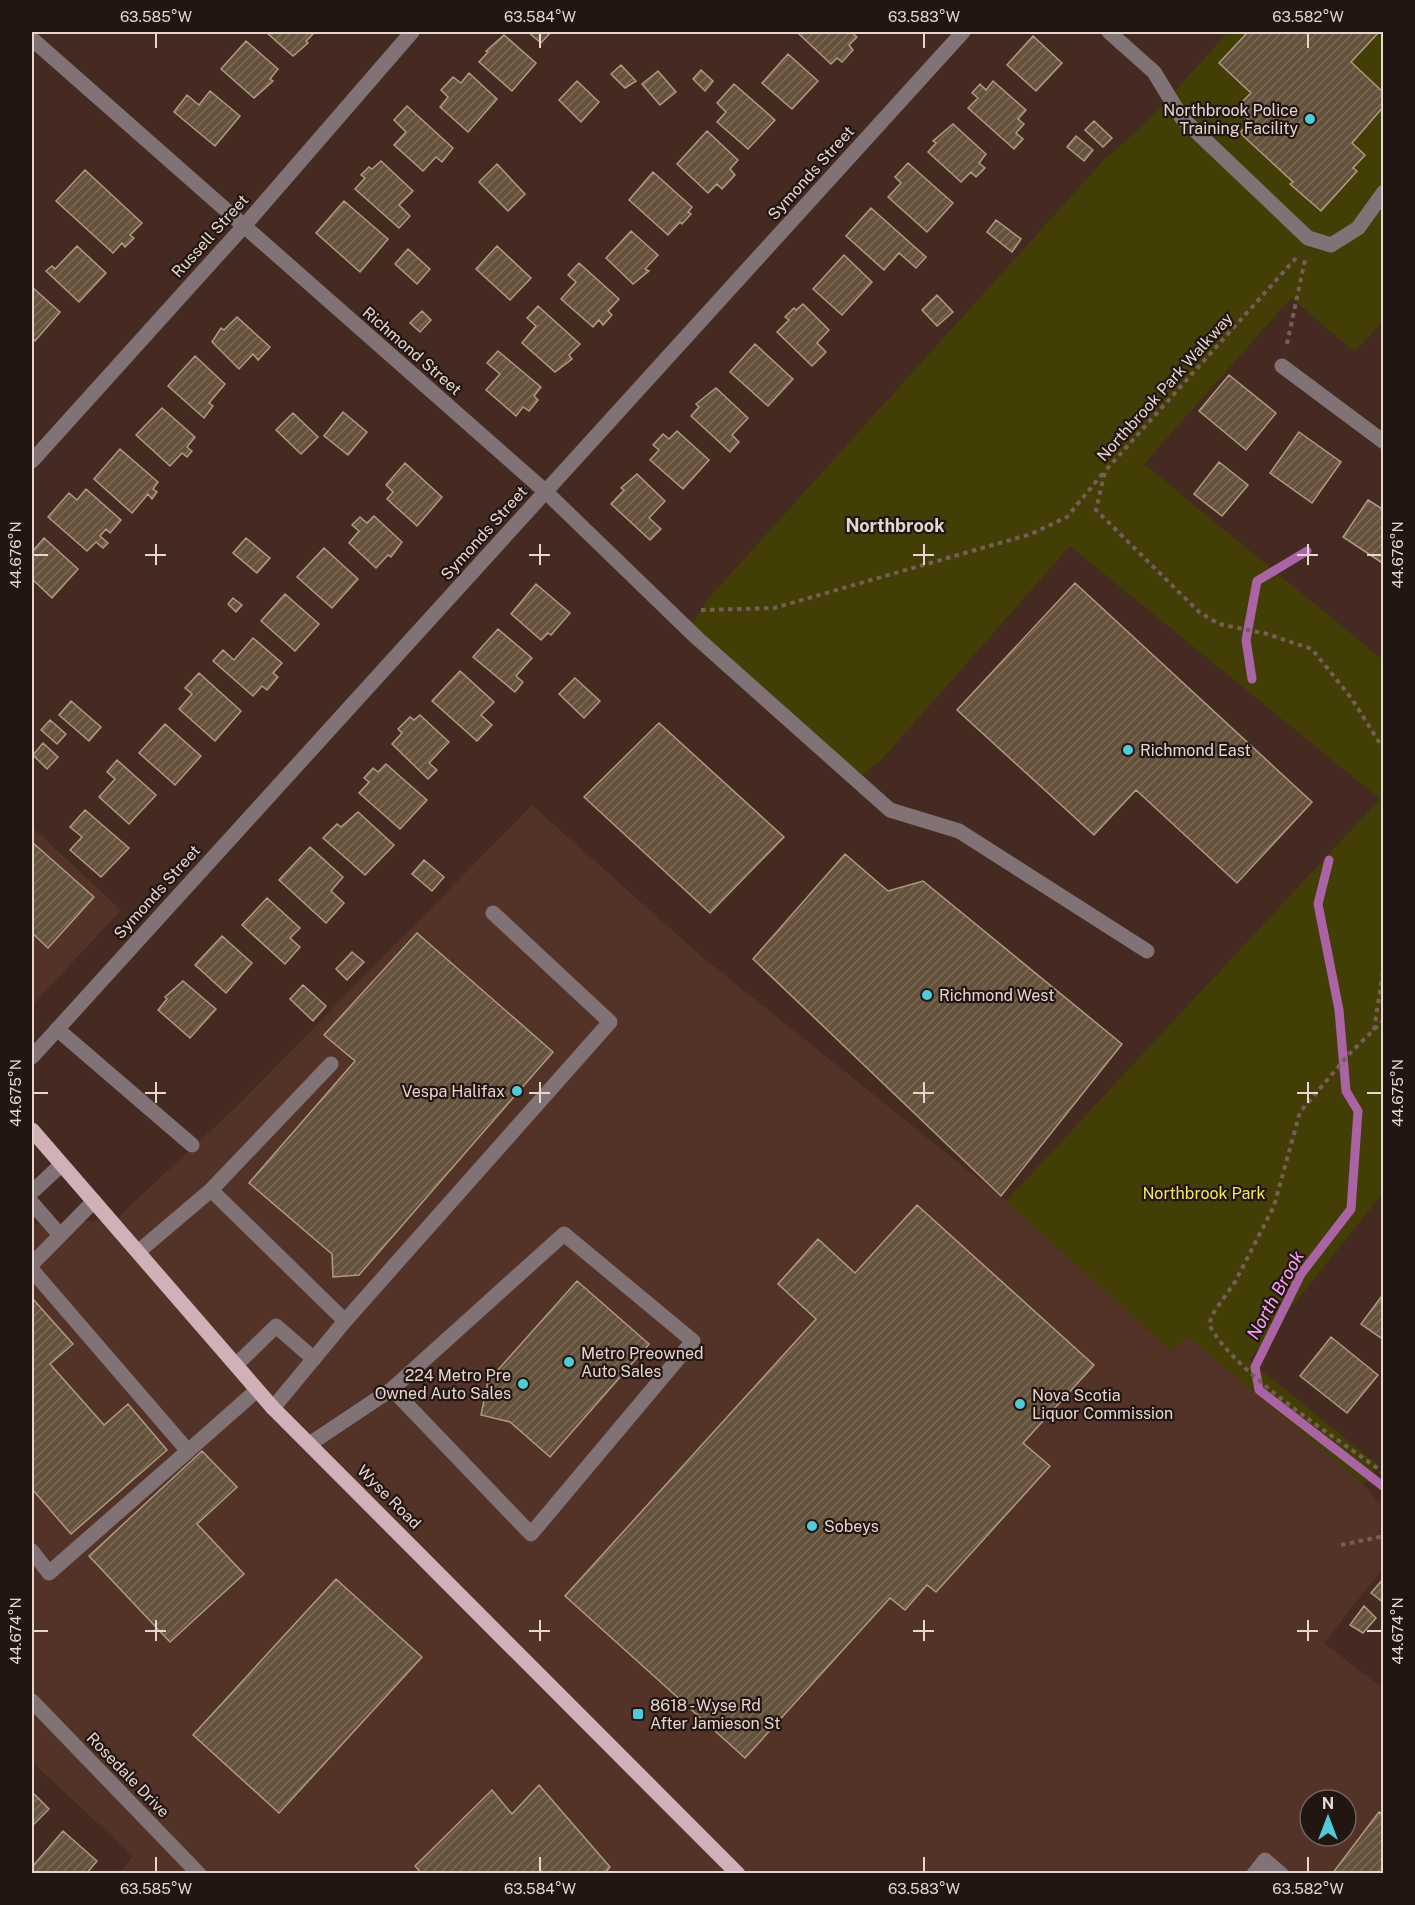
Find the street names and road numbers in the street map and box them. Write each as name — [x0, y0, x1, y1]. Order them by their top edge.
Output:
street label: Symonds Street — [764, 122, 858, 224]
street label: Russell Street — [168, 191, 252, 281]
street label: Richmond Street — [359, 303, 465, 399]
street label: Northbrook Park Walkway — [1093, 308, 1237, 465]
street label: Symonds Street — [437, 482, 531, 584]
street label: Symonds Street — [110, 841, 204, 943]
street label: Wyse Road — [353, 1461, 425, 1533]
street label: Rosedale Drive — [83, 1729, 173, 1821]

